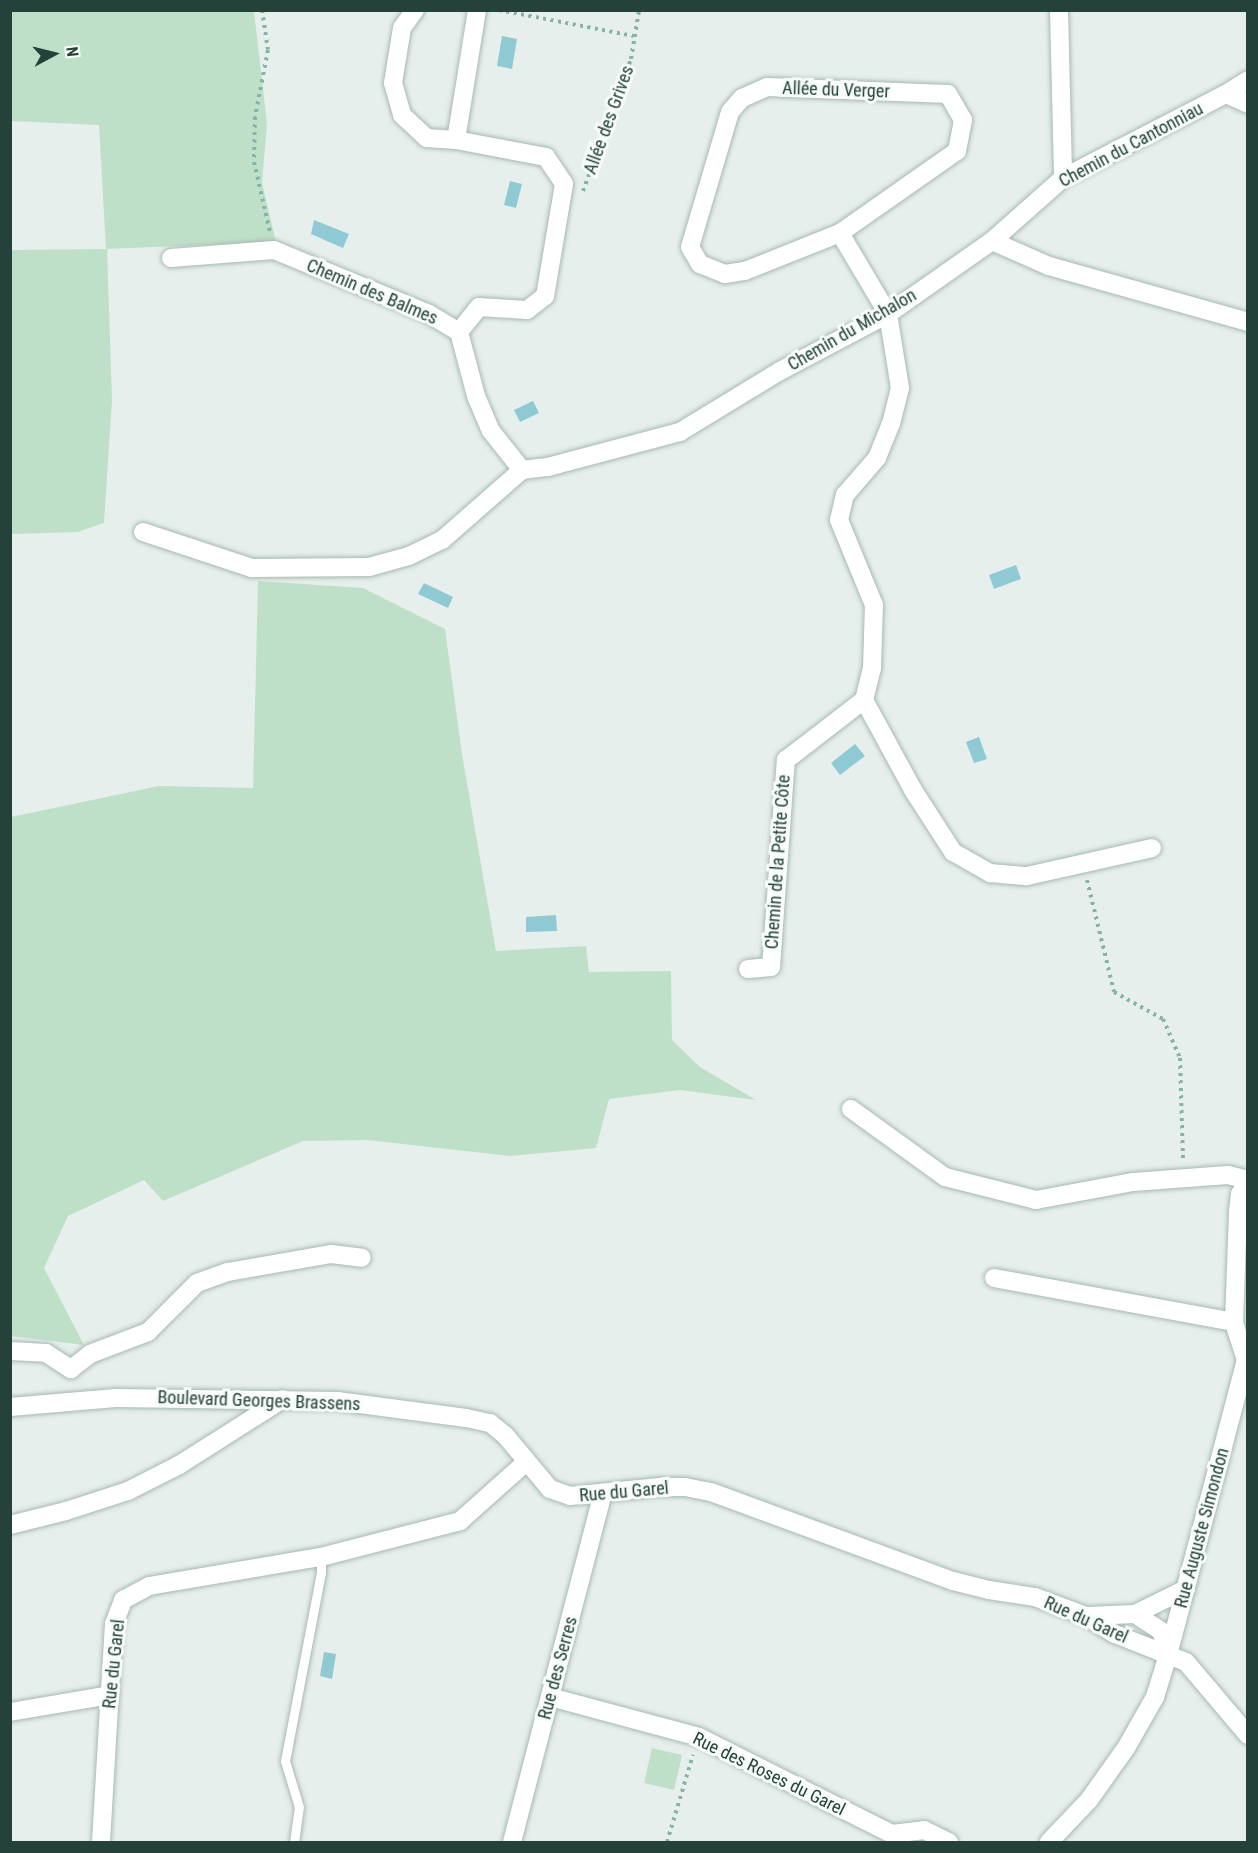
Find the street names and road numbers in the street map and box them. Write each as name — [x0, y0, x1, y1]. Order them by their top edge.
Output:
street label: Allée des Grives — [579, 63, 639, 177]
street label: Allée du Verger — [782, 77, 890, 103]
street label: Chemin du Cantonniau — [1055, 98, 1207, 192]
street label: Chemin des Balmes — [303, 255, 441, 329]
street label: Chemin du Michalon — [784, 284, 920, 376]
street label: Chemin de la Petite Côte — [761, 774, 795, 950]
street label: Boulevard Georges Brassens — [157, 1387, 361, 1415]
street label: Rue Auguste Simondon — [1170, 1446, 1234, 1610]
street label: Rue du Garel — [578, 1477, 670, 1507]
street label: Rue du Garel — [1041, 1592, 1131, 1648]
street label: Rue des Serres — [534, 1614, 582, 1722]
street label: Rue du Garel — [99, 1618, 129, 1710]
street label: Rue des Roses du Garel — [689, 1728, 849, 1820]

